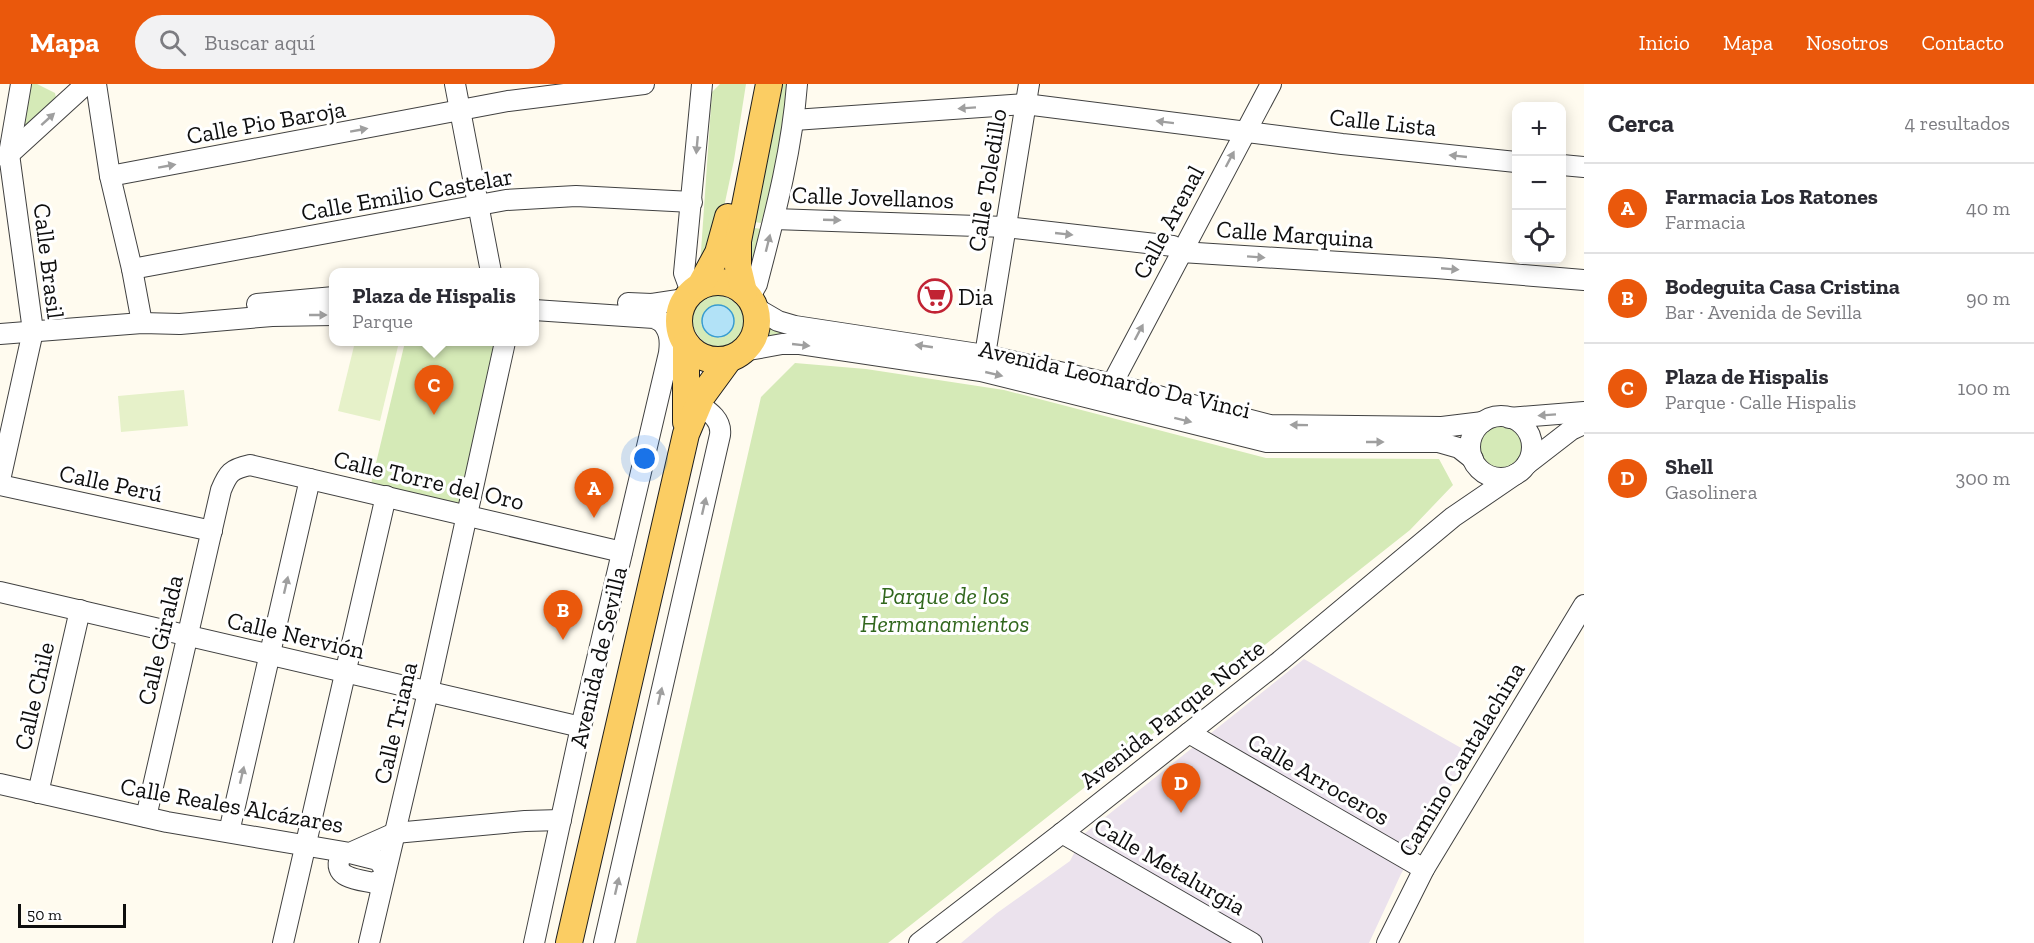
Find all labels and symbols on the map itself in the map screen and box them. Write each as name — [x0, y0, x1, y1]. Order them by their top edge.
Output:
street label: Calle Pio Baroja — [184, 94, 348, 150]
street label: Calle Lista — [1328, 102, 1438, 142]
one-way arrow — [957, 104, 976, 113]
street label: Calle Toledillo — [961, 106, 1013, 254]
one-way arrow — [40, 112, 55, 126]
one-way arrow — [1156, 117, 1175, 127]
one-way arrow — [350, 125, 369, 134]
one-way arrow — [692, 136, 701, 155]
one-way arrow — [1225, 151, 1234, 168]
one-way arrow — [1449, 151, 1468, 161]
street label: Calle Arenal — [1126, 160, 1210, 284]
one-way arrow — [158, 161, 177, 170]
street label: Calle Emilio Castelar — [299, 161, 515, 227]
street label: Calle Jovellanos — [791, 180, 955, 214]
street label: Calle Brasil — [28, 201, 70, 321]
street label: Calle Marquina — [1215, 214, 1375, 254]
one-way arrow — [823, 216, 842, 225]
one-way arrow — [1054, 229, 1073, 239]
one-way arrow — [763, 233, 773, 252]
one-way arrow — [1246, 252, 1265, 261]
one-way arrow — [1441, 264, 1460, 274]
supermarket icon: Dia — [917, 278, 953, 314]
place label: Dia — [958, 282, 994, 311]
one-way arrow — [308, 310, 327, 320]
one-way arrow — [1134, 323, 1144, 340]
street label: Avenida Leonardo Da Vinci — [976, 334, 1254, 424]
one-way arrow — [791, 340, 810, 349]
one-way arrow — [915, 341, 934, 350]
pin: C — [414, 366, 454, 415]
one-way arrow — [984, 370, 1003, 380]
one-way arrow — [1537, 410, 1556, 420]
one-way arrow — [1174, 416, 1192, 426]
one-way arrow — [1290, 420, 1309, 430]
one-way arrow — [1366, 437, 1385, 447]
street label: Calle Torre del Oro — [331, 444, 527, 516]
your location — [630, 444, 659, 473]
street label: Calle Perú — [57, 458, 166, 508]
pin: A — [574, 468, 614, 518]
one-way arrow — [699, 496, 709, 515]
street label: Avenida de Sevilla — [563, 563, 633, 750]
street label: Calle Giralda — [131, 572, 189, 708]
one-way arrow — [281, 576, 291, 594]
park label: Parque de los Hermanamientos — [860, 581, 1030, 638]
pin: B — [544, 590, 582, 640]
street label: Calle Nervión — [224, 605, 368, 665]
street label: Avenida Parque Norte — [1074, 633, 1270, 795]
street label: Calle Chile — [8, 639, 60, 753]
street label: Camino Cantalachina — [1391, 656, 1531, 862]
street label: Calle Triana — [367, 659, 423, 787]
one-way arrow — [656, 687, 666, 705]
street label: Calle Arroceros — [1243, 727, 1395, 831]
pin: D — [1162, 764, 1200, 813]
one-way arrow — [238, 765, 247, 784]
street label: Calle Reales Alcázares — [118, 771, 346, 839]
street label: Calle Metalurgia — [1089, 811, 1251, 921]
one-way arrow — [613, 876, 622, 895]
scale bar — [18, 901, 126, 928]

